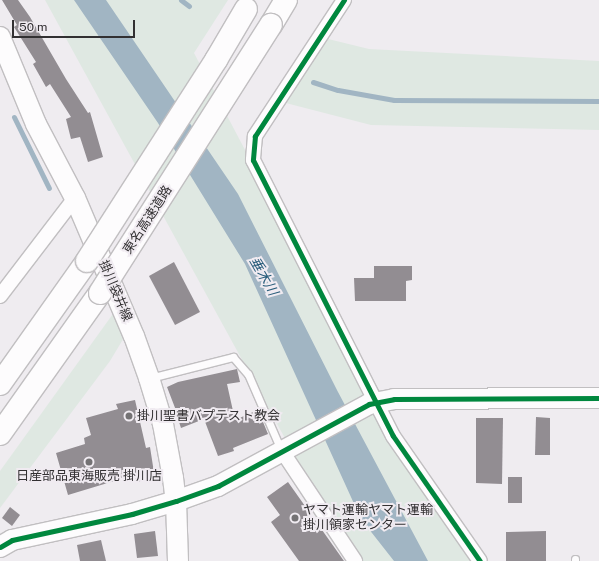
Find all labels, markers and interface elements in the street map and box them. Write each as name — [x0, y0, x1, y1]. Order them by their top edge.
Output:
scale bar — [14, 12, 137, 38]
text: 50 m — [19, 20, 47, 34]
street label: 東名高速道路 — [120, 183, 176, 257]
water label: 垂木川 — [246, 254, 282, 298]
street label: 掛川袋井線 — [95, 258, 135, 324]
place label: 掛川聖書バプテスト教会 — [137, 408, 280, 424]
marker: 掛川聖書バプテスト教会 — [124, 411, 134, 421]
marker: 日産部品東海販売 掛川店 — [84, 457, 94, 467]
place label: 日産部品東海販売 掛川店 — [16, 468, 162, 484]
place label: ヤマト運輸ヤマト運輸 掛川領家センター — [303, 503, 433, 534]
marker: ヤマト運輸ヤマト運輸 掛川領家センター — [290, 513, 300, 523]

